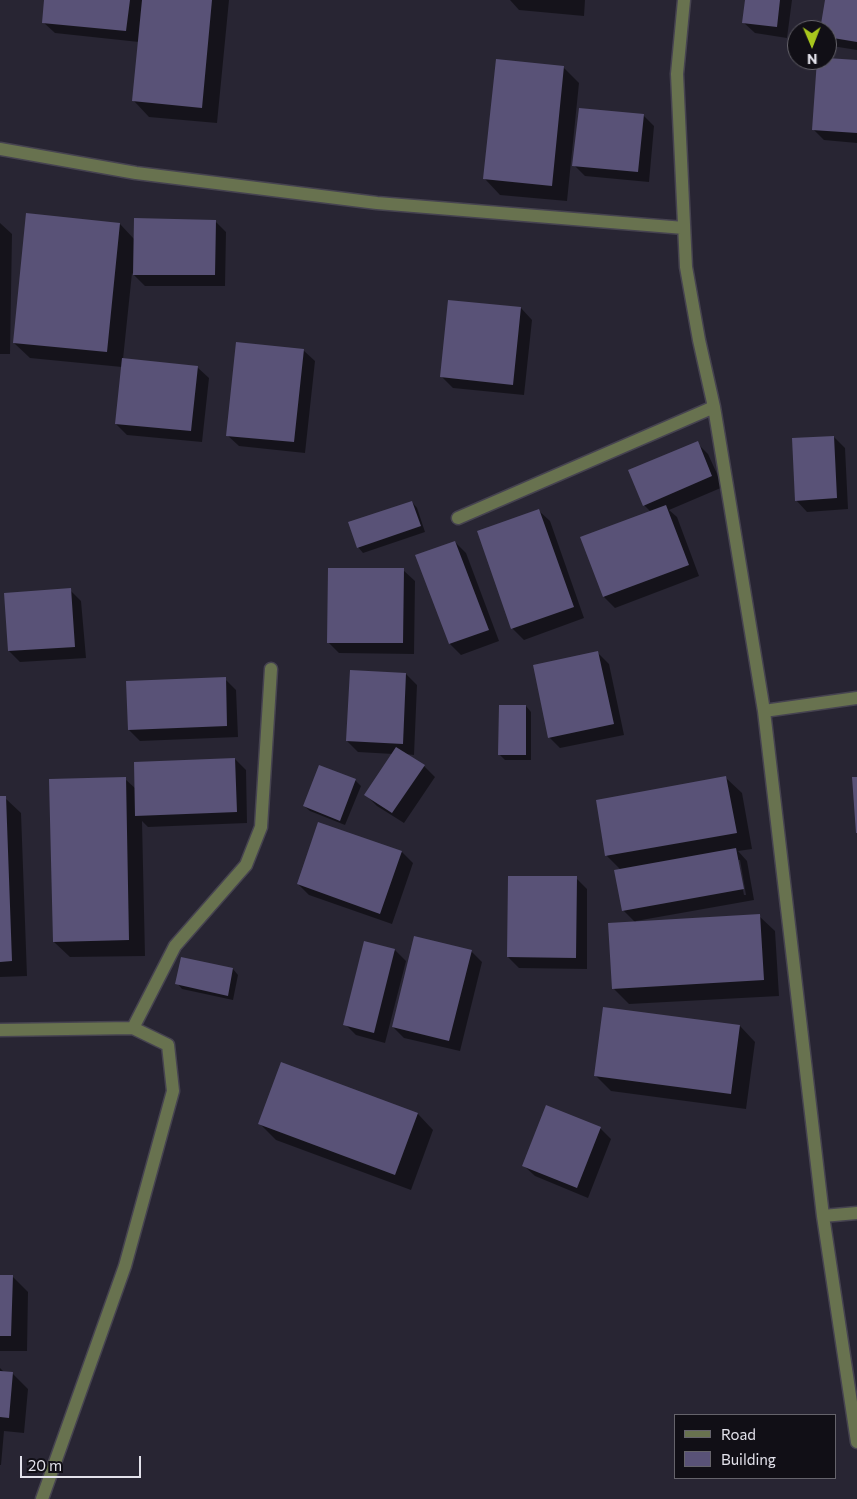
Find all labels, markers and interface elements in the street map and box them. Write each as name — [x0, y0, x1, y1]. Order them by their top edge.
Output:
north arrow — [787, 20, 837, 70]
text: N — [807, 51, 818, 68]
legend — [674, 1414, 837, 1479]
text: Road — [721, 1425, 756, 1443]
scale bar — [22, 1446, 144, 1478]
text: Building — [721, 1450, 776, 1468]
text: 20 m — [28, 1456, 62, 1474]

